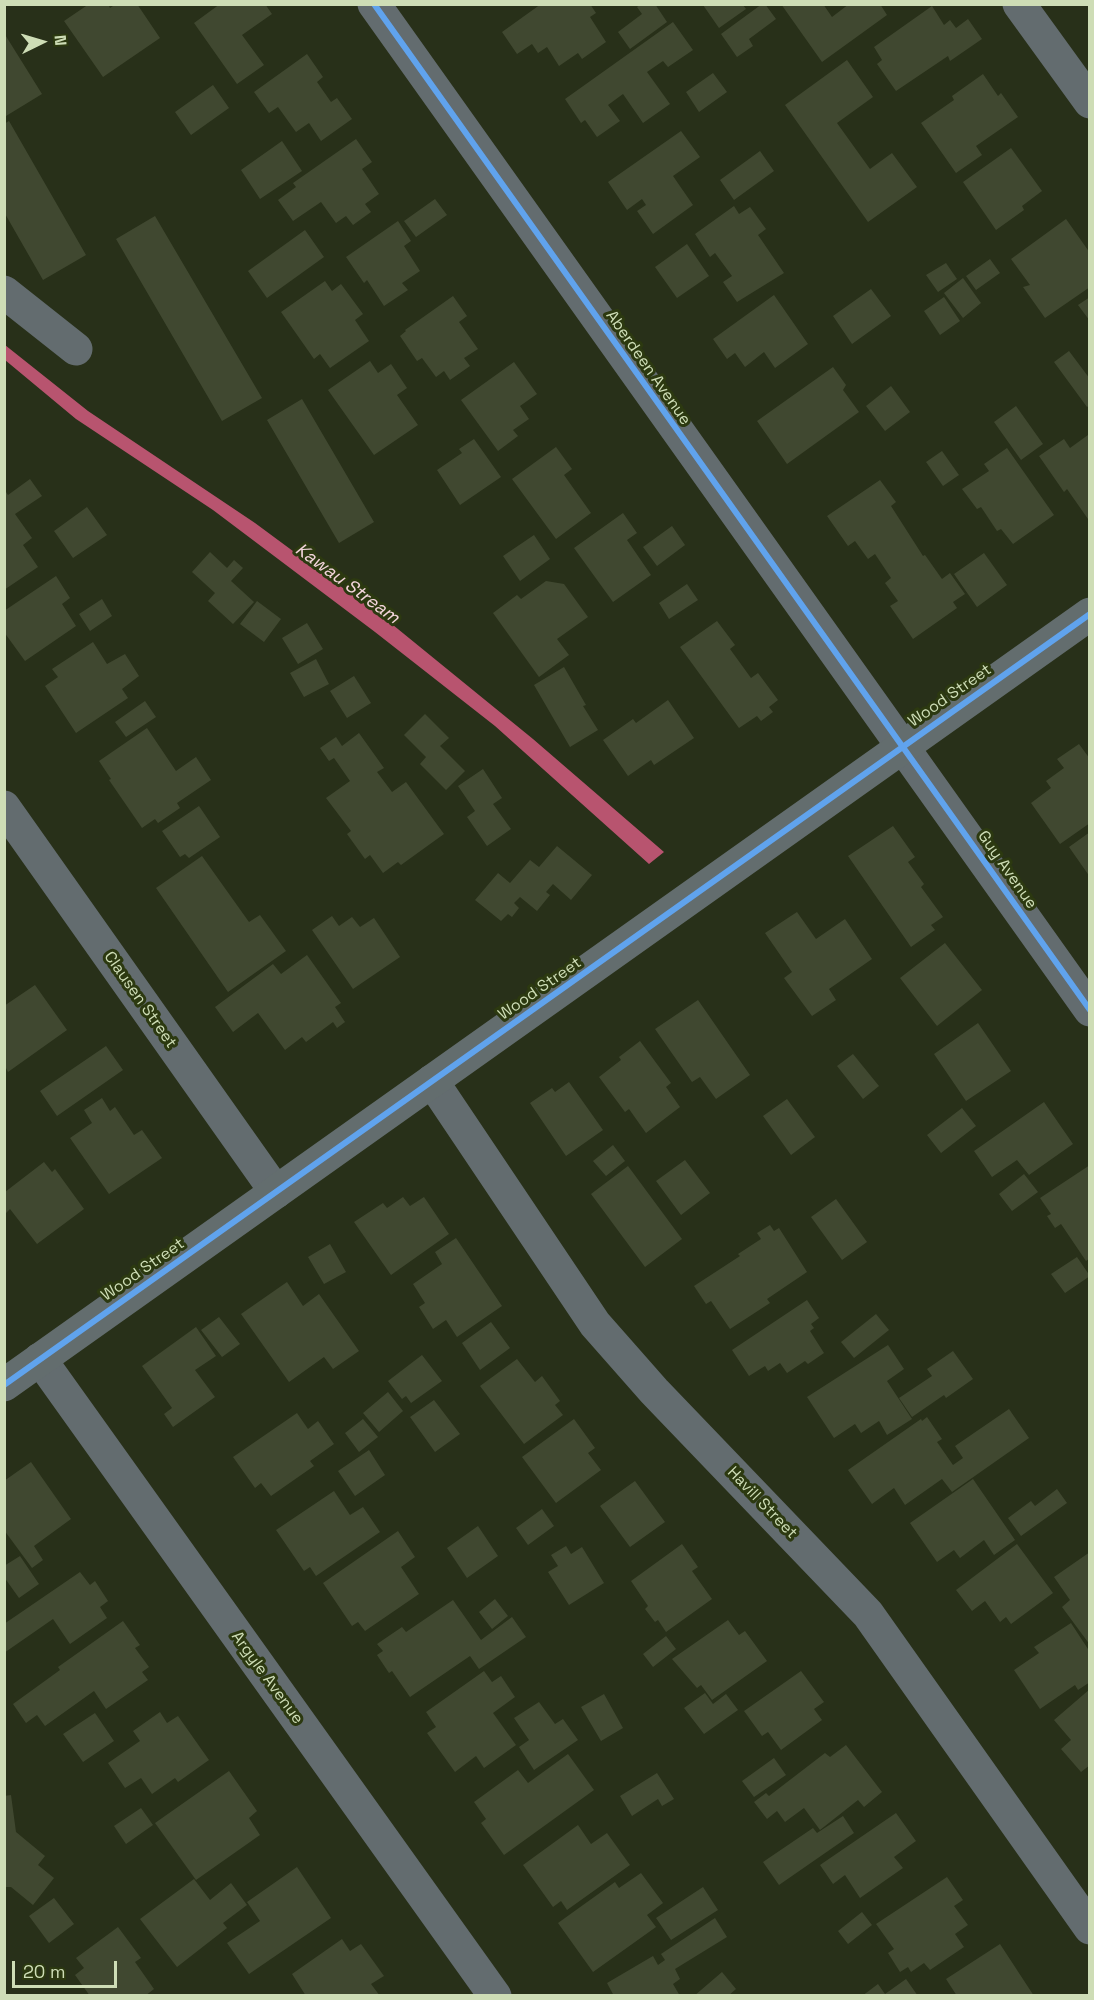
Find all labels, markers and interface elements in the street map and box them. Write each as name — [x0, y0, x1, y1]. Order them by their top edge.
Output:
north arrow — [12, 12, 72, 72]
text: N — [50, 34, 71, 47]
street label: Aberdeen Avenue — [601, 307, 695, 429]
water label: Kawau Stream — [291, 539, 403, 629]
street label: Wood Street — [905, 660, 995, 732]
street label: Guy Avenue — [973, 827, 1041, 913]
street label: Clausen Street — [100, 948, 180, 1052]
street label: Wood Street — [495, 953, 585, 1025]
street label: Wood Street — [98, 1234, 188, 1306]
street label: Havill Street — [723, 1463, 801, 1543]
street label: Argyle Avenue — [227, 1628, 307, 1728]
scale bar — [15, 1949, 120, 1987]
text: 20 m — [23, 1960, 66, 1983]

